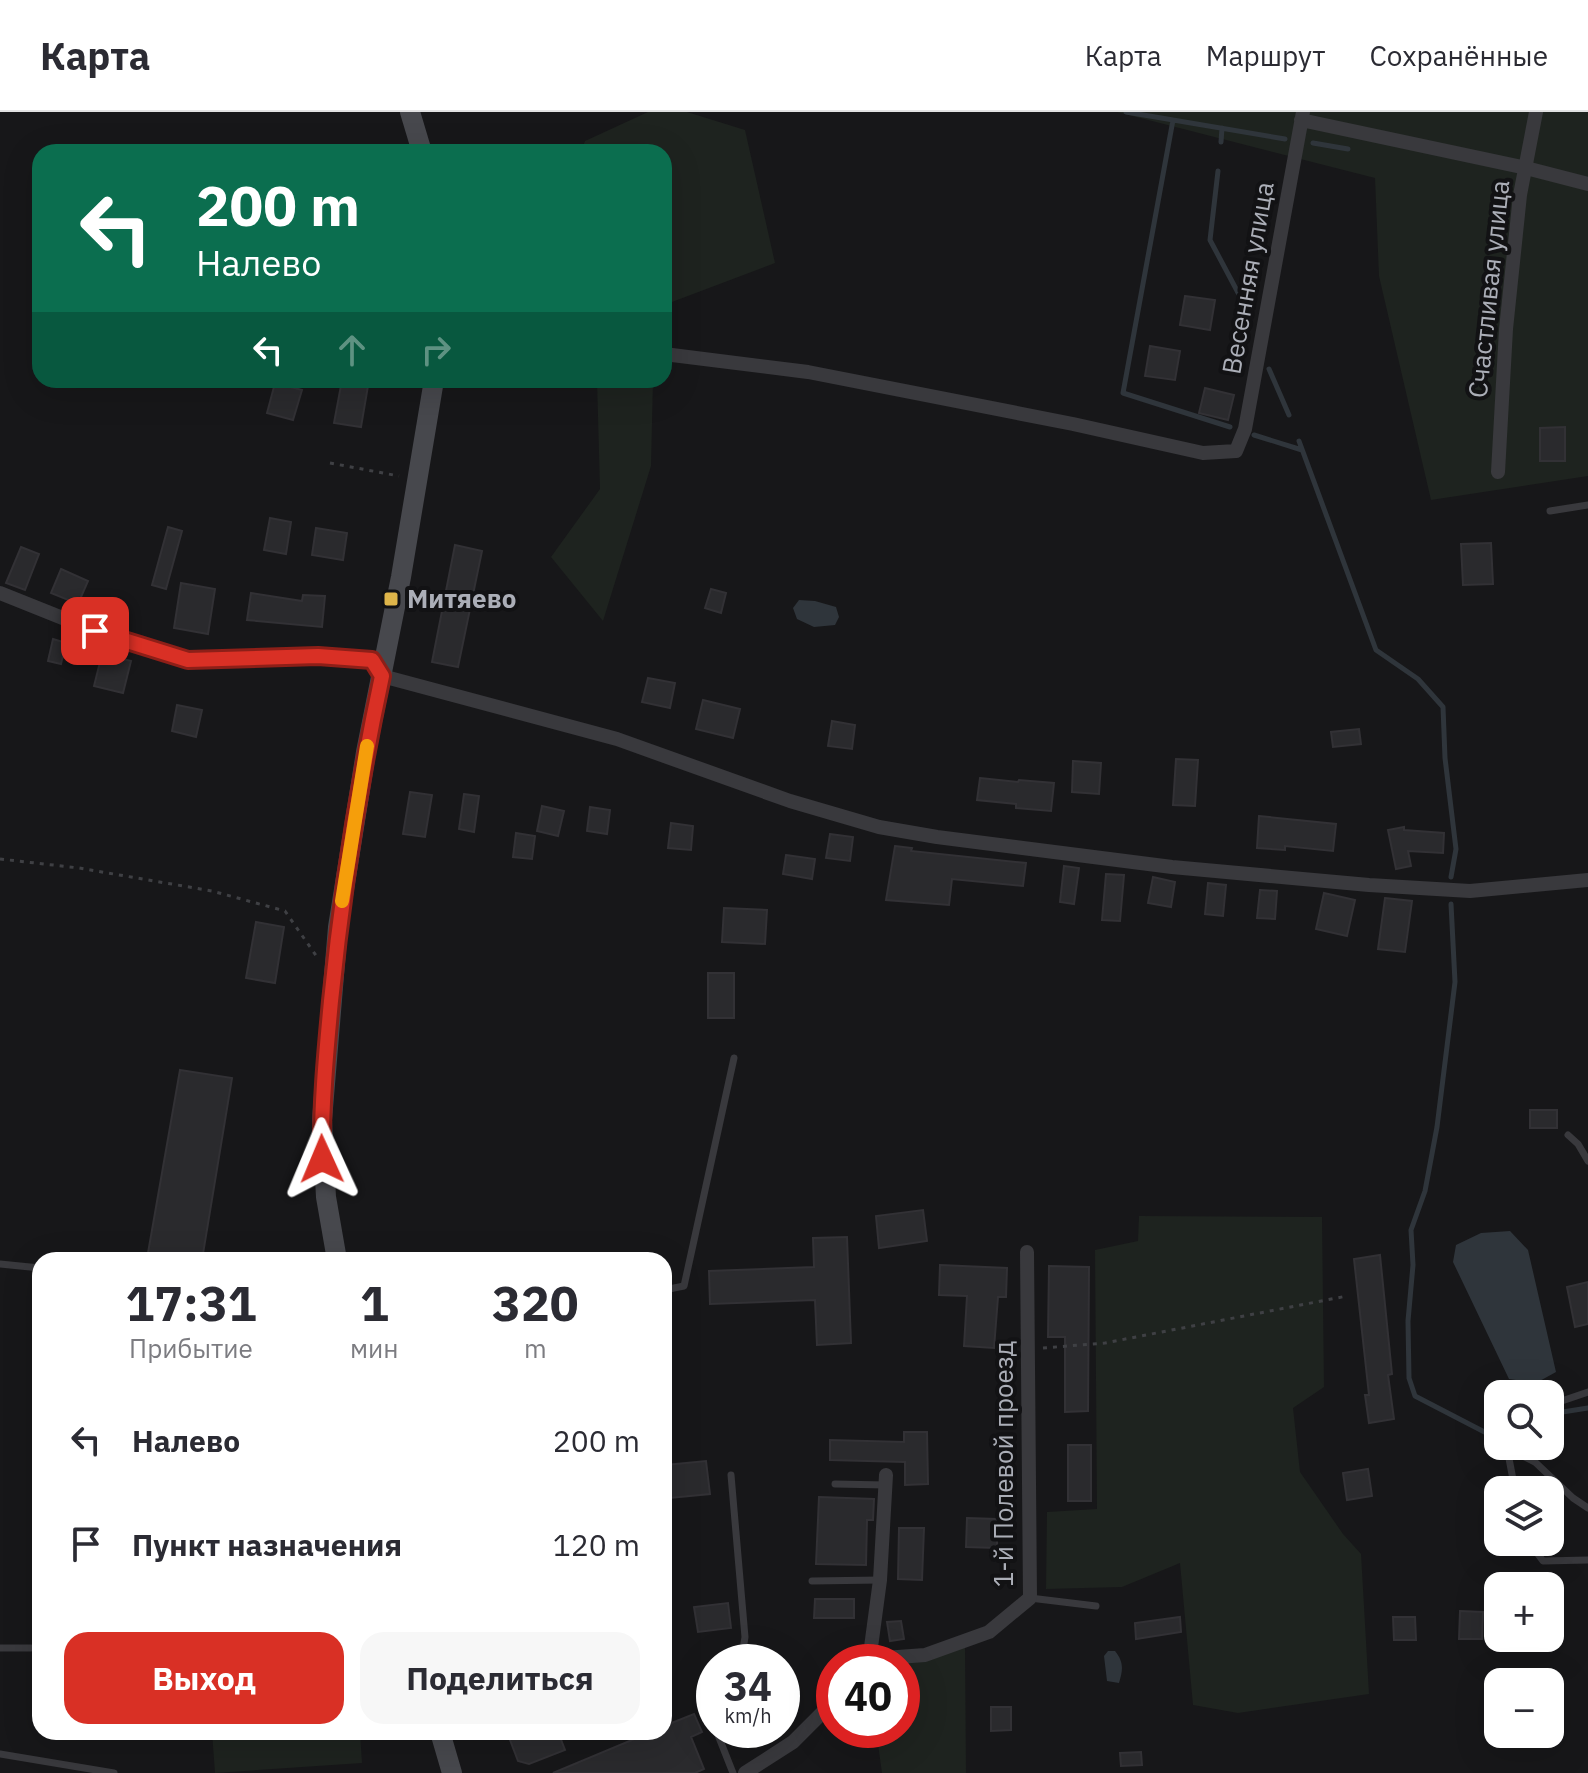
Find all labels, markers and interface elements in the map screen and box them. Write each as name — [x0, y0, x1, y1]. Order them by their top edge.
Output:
text: Карта — [40, 31, 150, 80]
text: Карта — [1085, 37, 1162, 74]
text: Маршрут — [1206, 37, 1325, 74]
text: Сохранённые — [1369, 37, 1548, 74]
text: 200 m — [196, 169, 360, 241]
icon: left — [64, 176, 168, 280]
street label: Счастливая улица — [1460, 178, 1516, 400]
street label: Весенняя улица — [1213, 179, 1281, 377]
text: Налево — [196, 239, 321, 286]
icon: left — [246, 328, 290, 372]
icon: ahead — [330, 328, 374, 372]
icon: right — [414, 328, 458, 372]
place label: Митяево — [407, 581, 516, 615]
marker: Митяево — [382, 590, 400, 608]
pin — [61, 597, 129, 665]
icon: arrive — [73, 609, 117, 653]
position arrow — [280, 1117, 364, 1201]
text: 17:31 — [125, 1272, 257, 1334]
text: 1 — [360, 1272, 389, 1334]
text: 320 — [492, 1272, 579, 1334]
text: Прибытие — [129, 1331, 253, 1365]
text: мин — [350, 1331, 399, 1365]
text: m — [524, 1331, 547, 1365]
street label: 1-й Полевой проезд — [986, 1341, 1020, 1587]
map controls — [1484, 1380, 1564, 1748]
button: search — [1484, 1380, 1564, 1460]
icon: left — [64, 1418, 108, 1462]
text: Налево — [132, 1421, 240, 1460]
text: 200 m — [553, 1421, 640, 1460]
button: layers — [1484, 1476, 1564, 1556]
icon: arrive — [64, 1522, 108, 1566]
text: Пункт назначения — [132, 1525, 402, 1564]
text: 120 m — [553, 1525, 640, 1564]
button: + — [1484, 1572, 1564, 1652]
button: Выход — [64, 1632, 344, 1724]
button: Поделиться — [360, 1632, 640, 1724]
speed limit sign: 40 — [816, 1644, 920, 1748]
text: 34 — [724, 1660, 772, 1712]
button: − — [1484, 1668, 1564, 1748]
text: km/h — [724, 1702, 772, 1729]

